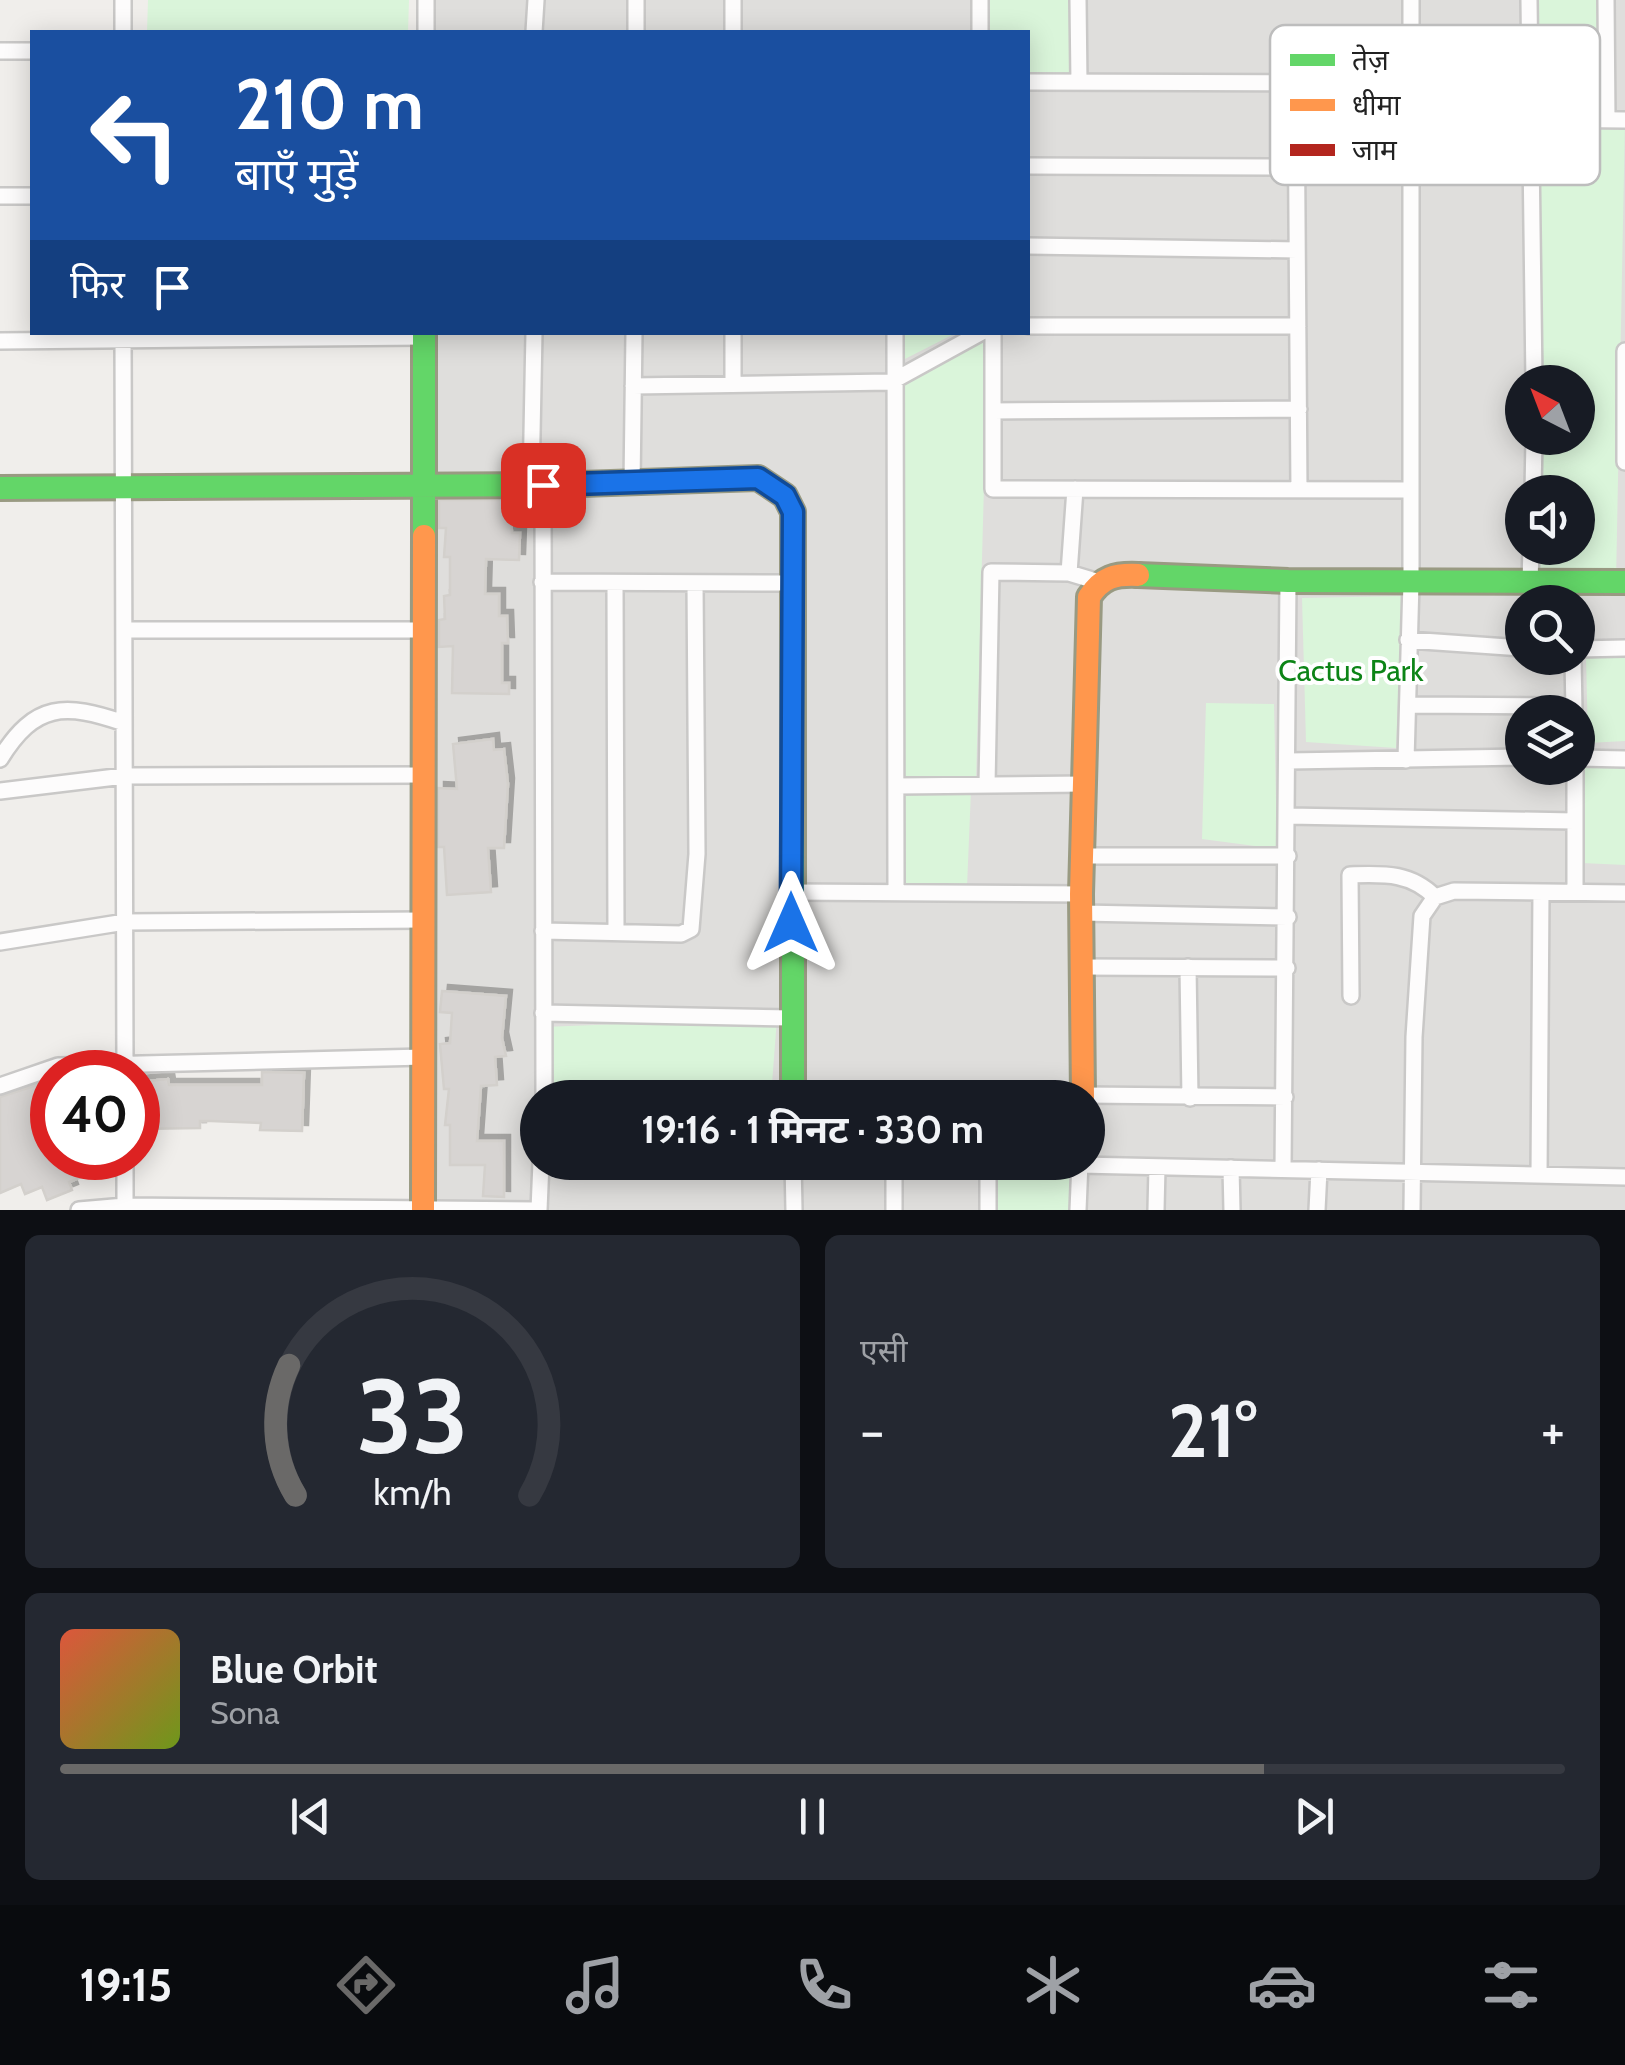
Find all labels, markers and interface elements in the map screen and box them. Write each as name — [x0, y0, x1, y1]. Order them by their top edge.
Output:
legend — [1270, 25, 1600, 185]
text: तेज़ — [1352, 43, 1390, 77]
text: 210 m — [235, 61, 424, 147]
icon: left — [70, 70, 200, 200]
text: धीमा — [1352, 88, 1401, 122]
text: जाम — [1352, 133, 1398, 167]
text: बाएँ मुड़ें — [235, 147, 358, 201]
icon: arrive — [145, 260, 200, 315]
text: फिर — [70, 261, 125, 308]
north arrow — [1505, 365, 1595, 455]
map controls — [1505, 365, 1595, 785]
pin — [501, 443, 586, 528]
icon: arrive — [516, 458, 571, 513]
button: sound — [1505, 475, 1595, 565]
button: search — [1505, 585, 1595, 675]
park label: Cactus Park — [1278, 652, 1424, 689]
button: layers — [1505, 695, 1595, 785]
position arrow — [739, 871, 843, 975]
speed limit sign: 40 — [30, 1050, 160, 1180]
text: 19:16 · 1 मिनट · 330 m — [641, 1106, 984, 1153]
text: एसी — [860, 1331, 908, 1370]
text: 33 — [356, 1353, 469, 1479]
text: 21° — [1168, 1385, 1257, 1476]
text: − — [860, 1397, 884, 1464]
text: + — [1541, 1397, 1565, 1464]
text: km/h — [373, 1471, 452, 1514]
text: Blue Orbit — [210, 1646, 378, 1693]
text: Sona — [210, 1693, 280, 1732]
icon: previous — [283, 1789, 338, 1844]
icon: pause — [785, 1789, 840, 1844]
icon: next — [1287, 1789, 1342, 1844]
icon: directions — [331, 1950, 401, 2020]
icon: music — [560, 1950, 630, 2020]
icon: phone — [789, 1950, 859, 2020]
icon: climate — [1018, 1950, 1088, 2020]
icon: car — [1247, 1950, 1317, 2020]
icon: filters — [1476, 1950, 1546, 2020]
text: 19:15 — [79, 1958, 172, 2012]

